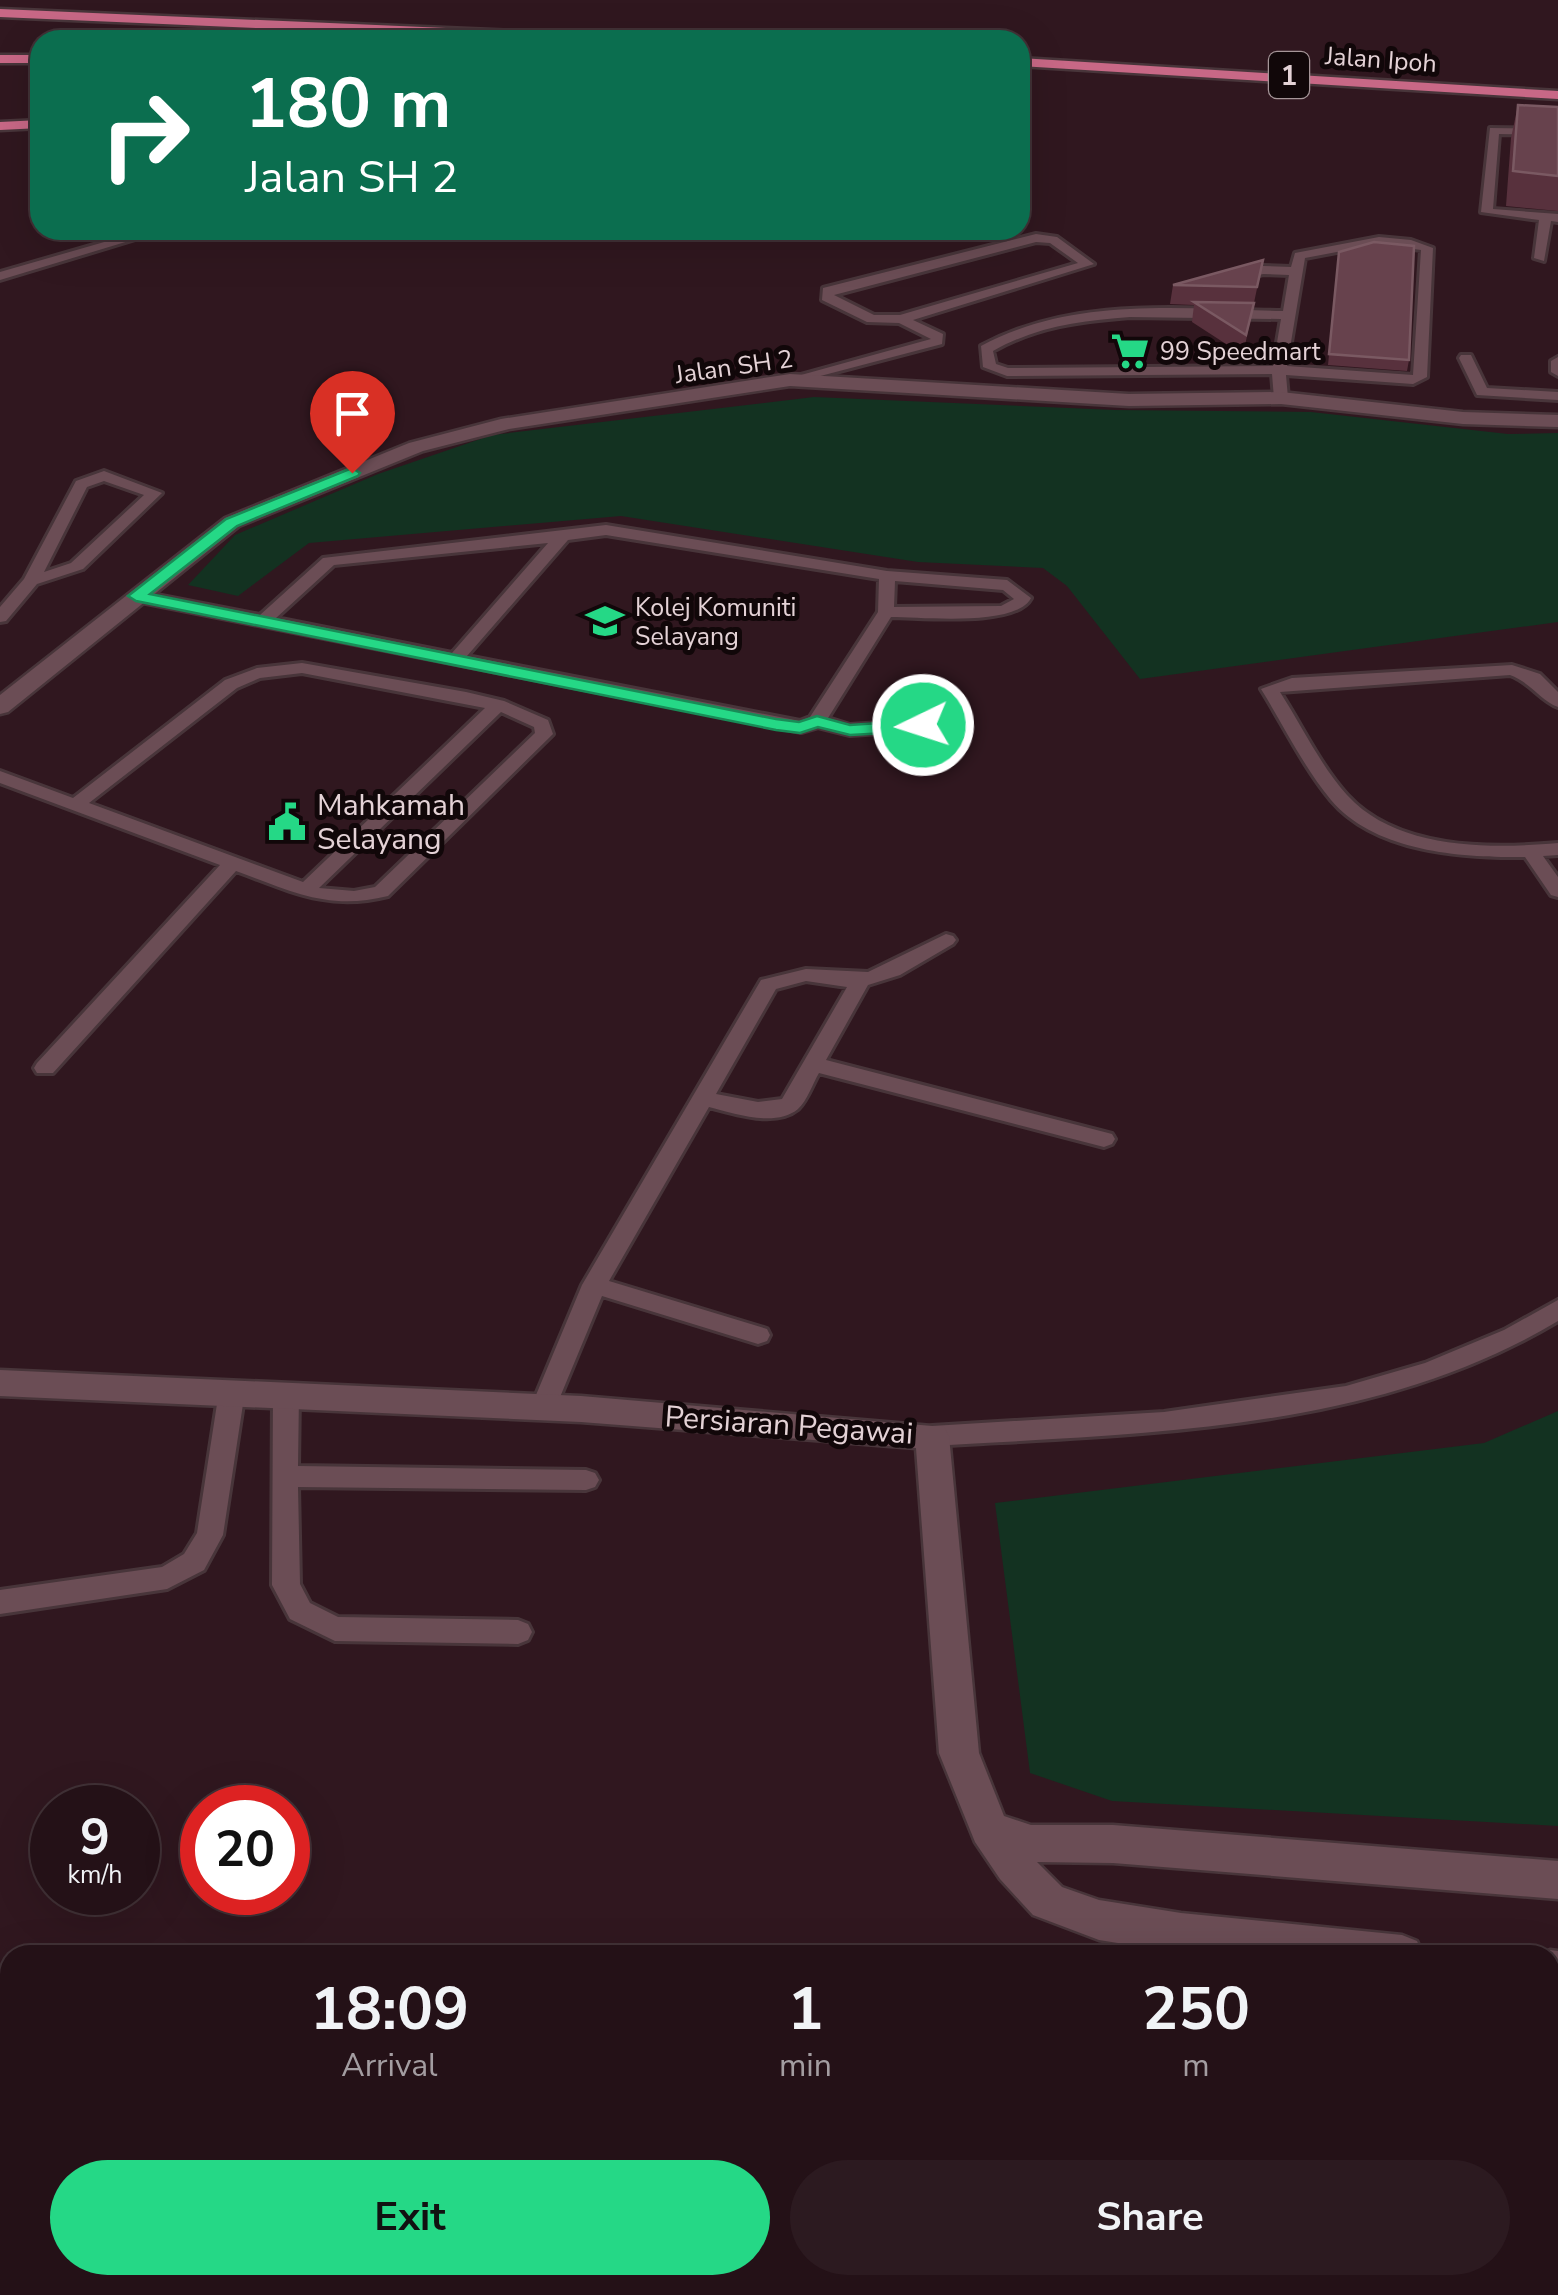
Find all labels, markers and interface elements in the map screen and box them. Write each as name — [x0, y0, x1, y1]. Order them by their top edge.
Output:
street label: Jalan Ipoh — [1323, 39, 1438, 81]
road number: 1 — [1269, 52, 1309, 98]
text: 180 m — [245, 56, 451, 152]
icon: right — [80, 70, 210, 200]
text: Jalan SH 2 — [245, 147, 458, 208]
supermarket icon: 99 Speedmart — [1109, 330, 1151, 372]
place label: 99 Speedmart — [1160, 335, 1321, 369]
street label: Jalan SH 2 — [672, 342, 795, 392]
pin — [310, 371, 395, 474]
icon: arrive — [325, 386, 380, 441]
place label: Kolej Komuniti Selayang — [635, 591, 796, 654]
school or university icon: Kolej Komuniti Selayang — [584, 600, 626, 642]
position arrow — [871, 673, 975, 777]
place label: Mahkamah Selayang — [317, 785, 465, 860]
public building icon: Mahkamah Selayang — [266, 801, 308, 843]
street label: Persiaran Pegawai — [663, 1396, 914, 1455]
speed limit sign: 20 — [180, 1785, 310, 1915]
text: 9 — [80, 1803, 110, 1872]
text: km/h — [67, 1858, 123, 1892]
text: 18:09 — [310, 1968, 469, 2050]
text: 1 — [787, 1968, 823, 2050]
text: 250 — [1142, 1968, 1250, 2050]
text: Arrival — [341, 2044, 438, 2087]
text: min — [779, 2044, 832, 2087]
text: m — [1182, 2044, 1210, 2087]
button: Exit — [50, 2160, 770, 2275]
button: Share — [790, 2160, 1510, 2275]

